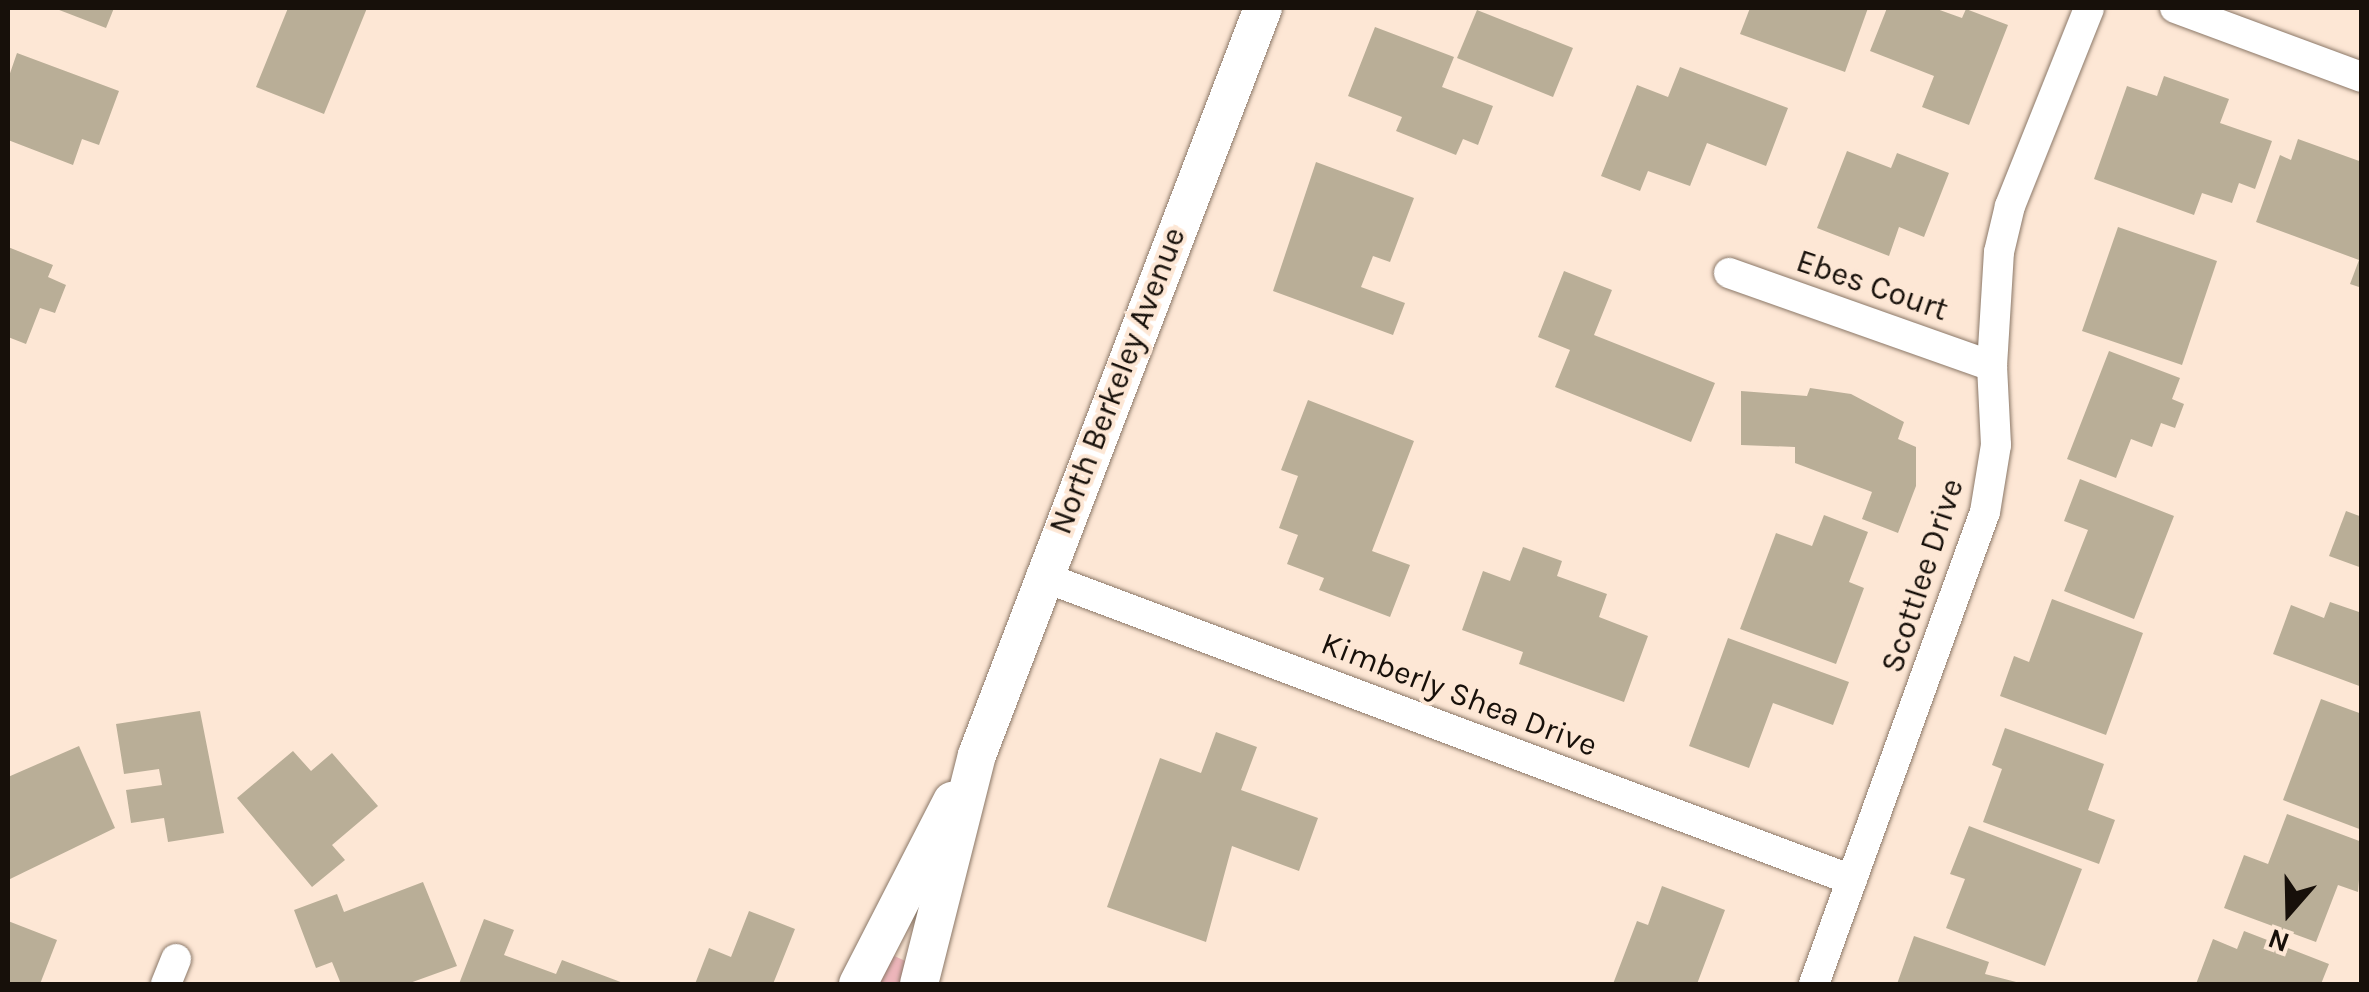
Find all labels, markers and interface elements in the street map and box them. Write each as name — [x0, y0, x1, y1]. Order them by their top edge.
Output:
street label: North Berkeley Avenue — [1042, 222, 1194, 540]
street label: Ebes Court — [1791, 242, 1953, 330]
street label: Scottlee Drive — [1874, 474, 1972, 678]
street label: Kimberly Shea Drive — [1316, 625, 1602, 765]
north arrow — [2239, 862, 2339, 962]
text: N — [2263, 922, 2294, 960]

